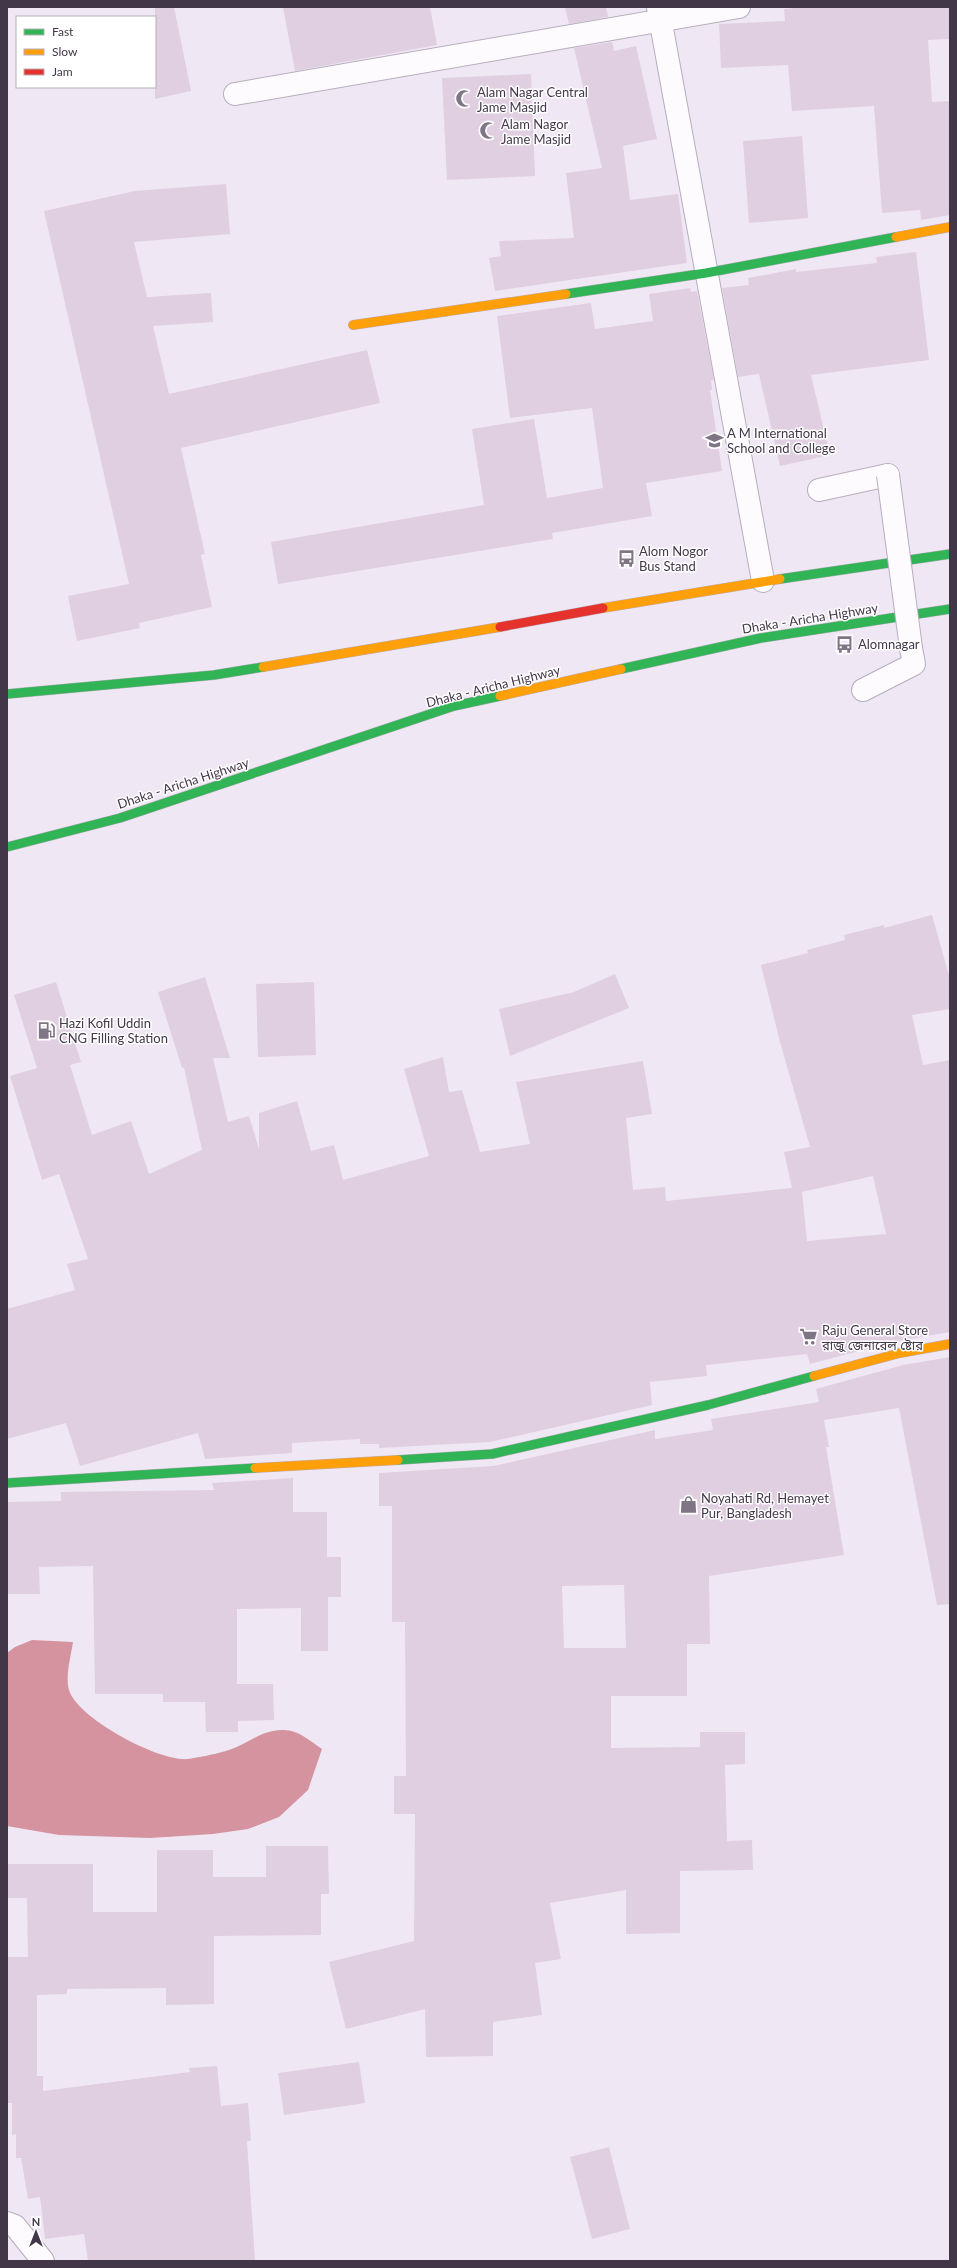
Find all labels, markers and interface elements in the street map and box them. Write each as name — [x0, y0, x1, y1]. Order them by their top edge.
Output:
legend — [16, 16, 156, 88]
text: Fast — [52, 24, 74, 39]
text: Slow — [52, 44, 78, 59]
text: Jam — [52, 64, 73, 79]
place label: Alam Nagar Central Jame Masjid — [477, 84, 588, 115]
mosque icon: Alam Nagar Central Jame Masjid — [454, 89, 474, 109]
place label: Alam Nagor Jame Masjid — [501, 116, 571, 147]
mosque icon: Alam Nagor Jame Masjid — [478, 121, 498, 141]
place label: A M International School and College — [727, 425, 836, 456]
school or university icon: A M International School and College — [704, 430, 724, 450]
place label: Alom Nogor Bus Stand — [639, 543, 708, 574]
bus stop icon: Alom Nogor Bus Stand — [616, 548, 636, 568]
street label: Dhaka - Aricha Highway — [741, 599, 879, 637]
bus stop icon: Alomnagar — [835, 634, 855, 654]
place label: Alomnagar — [858, 636, 920, 652]
street label: Dhaka - Aricha Highway — [424, 662, 562, 710]
street label: Dhaka - Aricha Highway — [115, 754, 251, 812]
place label: Hazi Kofil Uddin CNG Filling Station — [59, 1015, 168, 1046]
fuel station icon: Hazi Kofil Uddin CNG Filling Station — [36, 1020, 56, 1040]
place label: Raju General Store রাজু জেনারেল ষ্টোর — [821, 1322, 928, 1353]
supermarket icon: Raju General Store রাজু জেনারেল ষ্টোর — [799, 1327, 819, 1347]
place label: Noyahati Rd, Hemayet Pur, Bangladesh — [701, 1490, 829, 1521]
shop icon: Noyahati Rd, Hemayet Pur, Bangladesh — [678, 1495, 698, 1515]
north arrow — [16, 2212, 56, 2252]
text: N — [32, 2215, 40, 2228]

